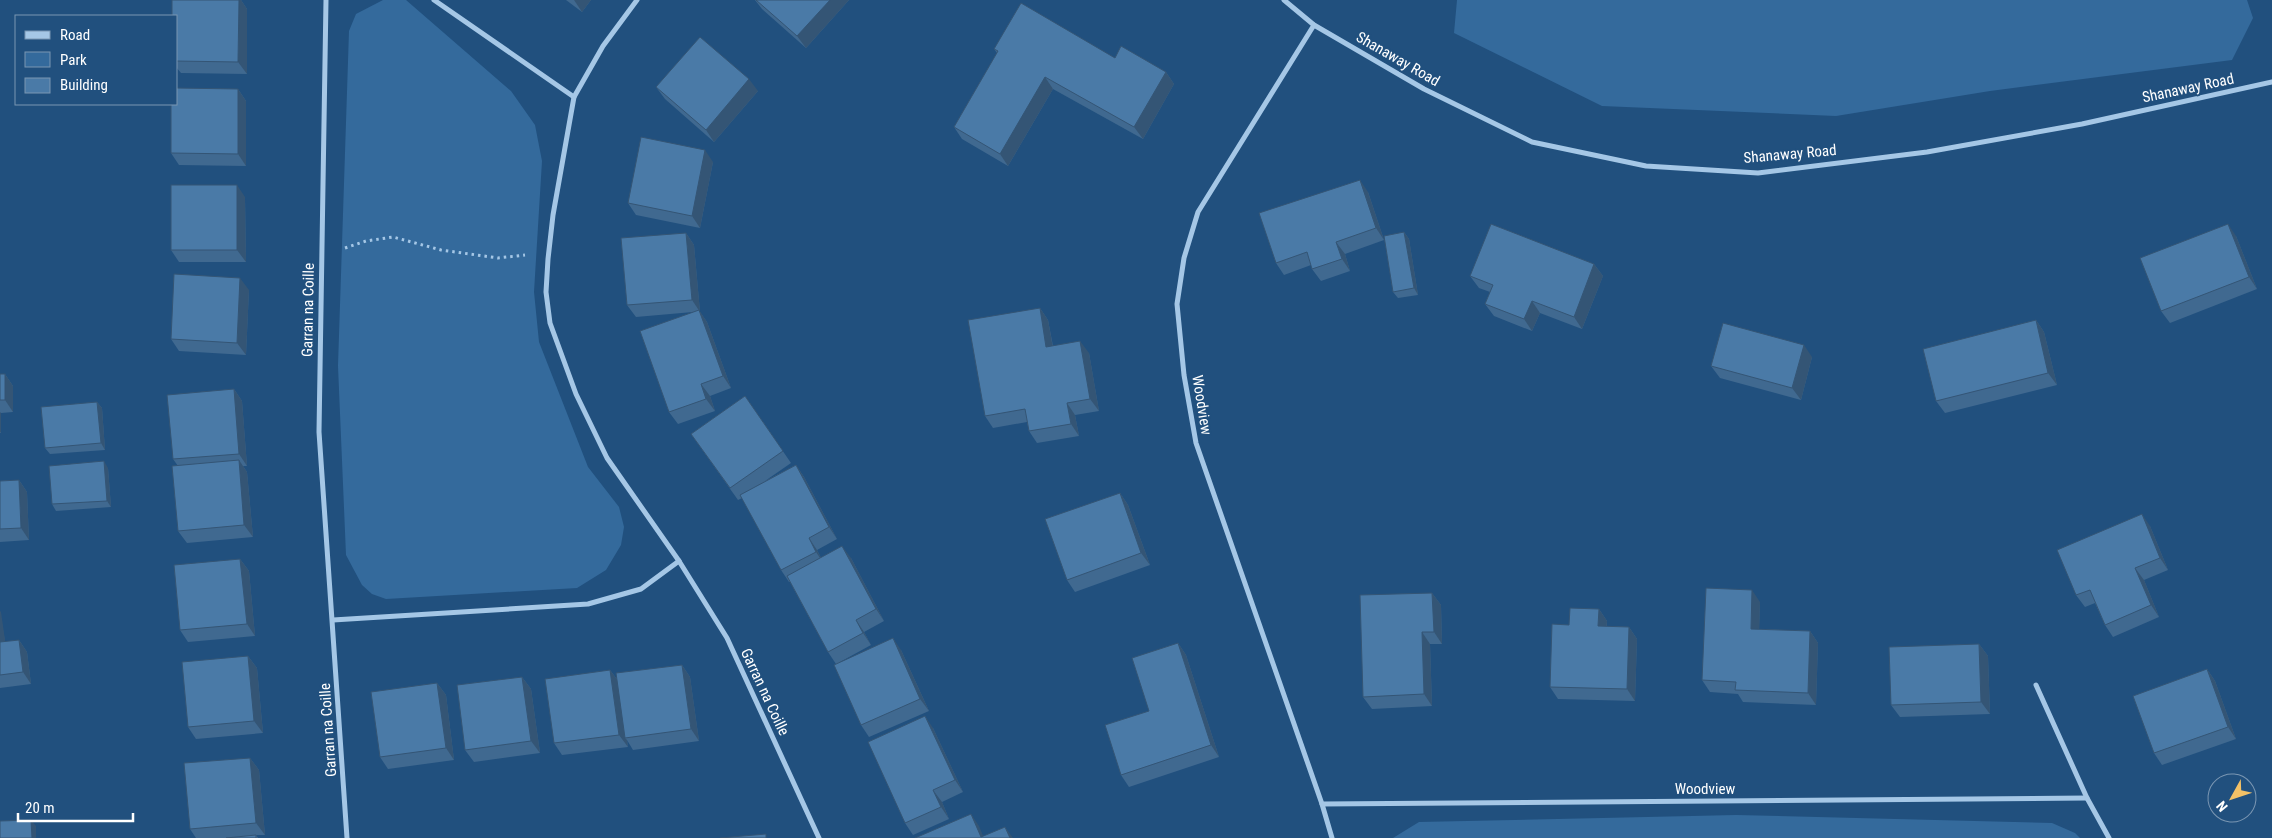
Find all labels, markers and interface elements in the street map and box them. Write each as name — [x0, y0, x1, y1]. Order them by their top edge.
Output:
legend — [15, 15, 178, 105]
text: Road — [60, 26, 90, 44]
street label: Shanaway Road — [1353, 28, 1443, 90]
text: Park — [60, 51, 87, 69]
street label: Shanaway Road — [2140, 69, 2236, 107]
text: Building — [60, 76, 108, 94]
street label: Shanaway Road — [1743, 141, 1837, 167]
street label: Garran na Coille — [298, 263, 318, 357]
street label: Woodview — [1188, 374, 1216, 436]
street label: Garran na Coille — [737, 646, 793, 738]
street label: Garran na Coille — [316, 682, 340, 778]
north arrow — [2207, 773, 2257, 823]
street label: Woodview — [1675, 780, 1735, 798]
scale bar — [18, 790, 132, 822]
text: N — [2213, 798, 2231, 815]
text: 20 m — [25, 799, 55, 817]

